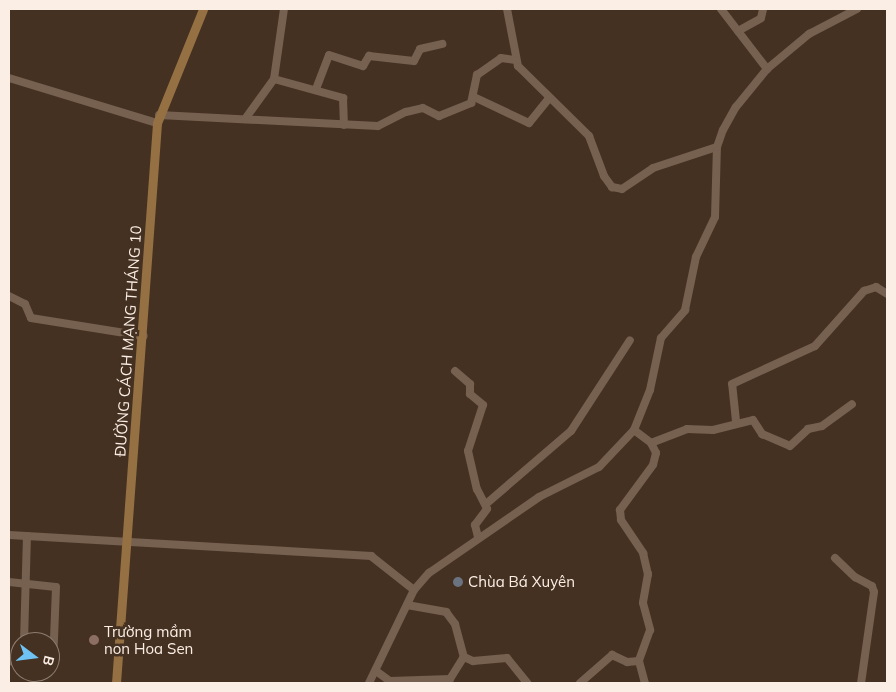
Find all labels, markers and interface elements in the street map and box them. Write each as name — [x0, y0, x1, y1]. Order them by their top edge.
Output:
street label: ĐƯỜNG CÁCH MẠNG THÁNG 10 — [111, 225, 145, 457]
place label: Chùa Bá Xuyên — [468, 573, 575, 591]
marker: Chùa Bá Xuyên — [452, 576, 464, 588]
place label: Trường mầm non Hoa Sen — [104, 622, 193, 657]
north arrow — [10, 632, 60, 682]
marker: Trường mầm non Hoa Sen — [88, 634, 100, 646]
text: B — [39, 654, 58, 668]

